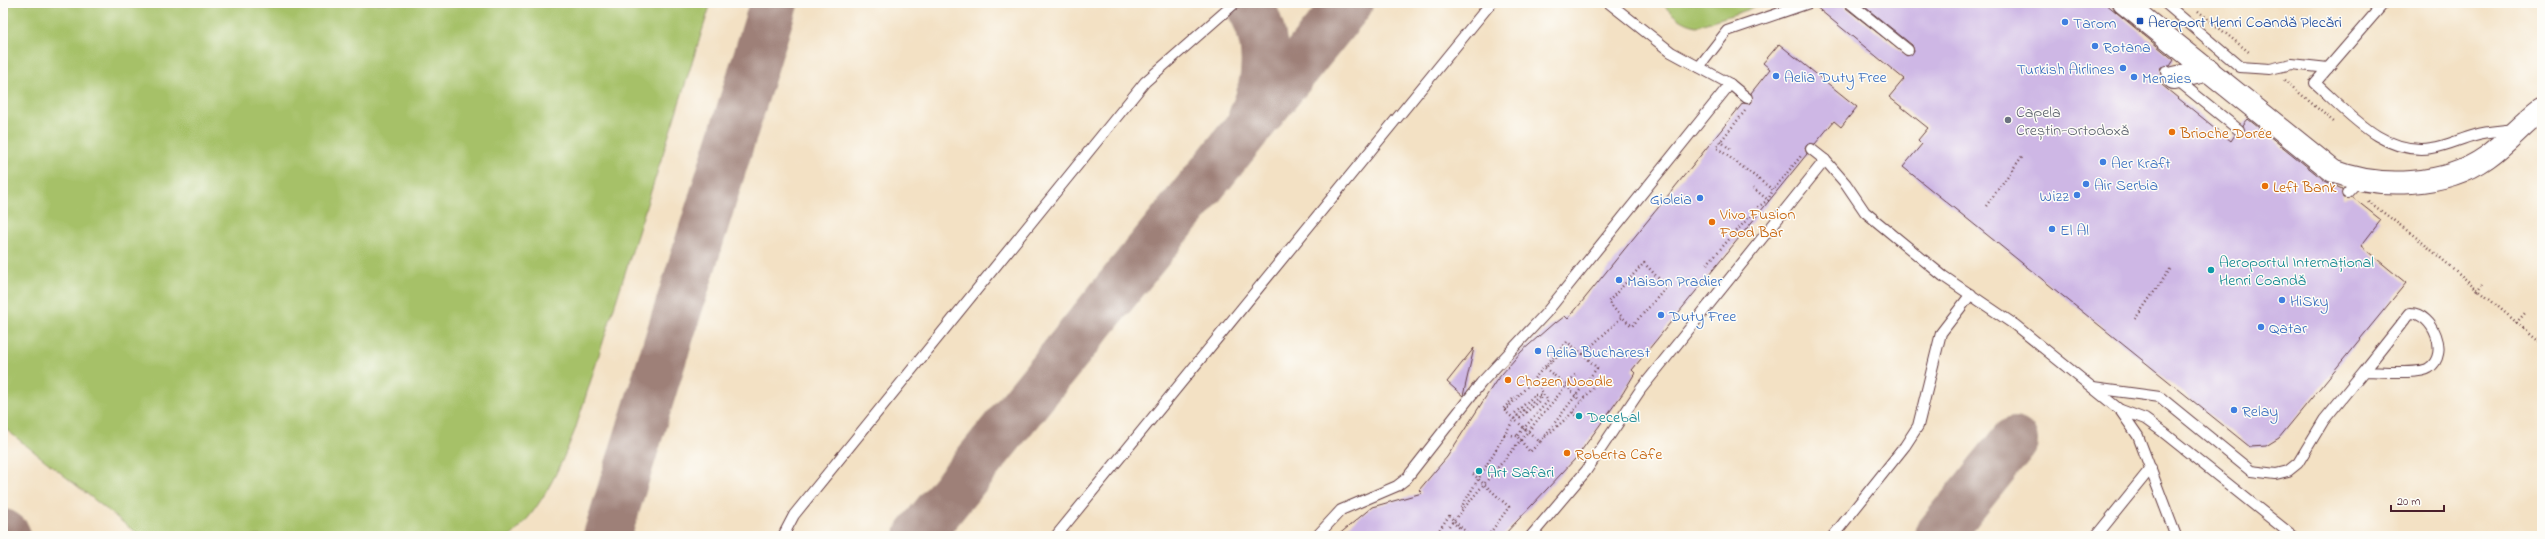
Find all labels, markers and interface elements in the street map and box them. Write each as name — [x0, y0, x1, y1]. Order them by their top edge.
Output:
place label: Aeroport Henri Coandă Plecări — [2148, 11, 2342, 35]
place label: Tarom — [2073, 12, 2117, 36]
marker: Aeroport Henri Coandă Plecări — [2135, 16, 2145, 26]
marker: Tarom — [2060, 17, 2070, 27]
place label: Rotana — [2103, 36, 2151, 60]
marker: Rotana — [2090, 41, 2100, 51]
place label: Turkish Airlines — [2017, 58, 2115, 82]
marker: Turkish Airlines — [2118, 63, 2128, 73]
place label: Aelia Duty Free — [1784, 66, 1888, 90]
place label: Menzies — [2142, 67, 2192, 91]
marker: Aelia Duty Free — [1771, 71, 1781, 81]
marker: Menzies — [2129, 72, 2139, 82]
place label: Capela Creștin-Ortodoxă — [2016, 101, 2129, 143]
marker: Capela Creștin-Ortodoxă — [2003, 115, 2013, 125]
place label: Brioche Dorée — [2179, 122, 2273, 146]
marker: Brioche Dorée — [2167, 127, 2177, 137]
place label: Aer Kraft — [2111, 152, 2171, 176]
marker: Aer Kraft — [2098, 157, 2108, 167]
place label: Air Serbia — [2094, 174, 2158, 198]
place label: Left Bank — [2273, 176, 2338, 200]
marker: Air Serbia — [2081, 179, 2091, 189]
marker: Left Bank — [2260, 181, 2270, 191]
place label: Wizz — [2040, 185, 2069, 209]
place label: Gioleia — [1650, 188, 1692, 212]
marker: Wizz — [2072, 190, 2082, 200]
marker: Gioleia — [1695, 193, 1705, 203]
place label: Vivo Fusion Food Bar — [1719, 203, 1795, 245]
marker: Vivo Fusion Food Bar — [1707, 217, 1717, 227]
place label: El Al — [2060, 219, 2089, 243]
marker: El Al — [2047, 224, 2057, 234]
place label: Aeroportul Internațional Henri Coandă — [2219, 251, 2374, 293]
marker: Aeroportul Internațional Henri Coandă — [2206, 265, 2216, 275]
place label: Maison Pradier — [1627, 270, 1723, 294]
marker: Maison Pradier — [1614, 275, 1624, 285]
place label: HiSky — [2290, 290, 2328, 314]
marker: HiSky — [2277, 295, 2287, 305]
place label: Duty Free — [1668, 305, 1737, 329]
marker: Duty Free — [1656, 310, 1666, 320]
place label: Qatar — [2269, 317, 2307, 341]
marker: Qatar — [2256, 322, 2266, 332]
place label: Aelia Bucharest — [1546, 341, 1651, 365]
marker: Aelia Bucharest — [1533, 346, 1543, 356]
place label: Chozen Noodle — [1516, 370, 1614, 394]
marker: Chozen Noodle — [1503, 375, 1513, 385]
place label: Relay — [2242, 400, 2278, 424]
marker: Relay — [2229, 405, 2239, 415]
place label: Decebal — [1586, 406, 1640, 430]
marker: Decebal — [1574, 411, 1584, 421]
place label: Roberta Cafe — [1575, 443, 1663, 467]
marker: Roberta Cafe — [1562, 448, 1572, 458]
place label: Art Safari — [1487, 461, 1554, 485]
marker: Art Safari — [1474, 466, 1484, 476]
scale bar — [2391, 487, 2444, 513]
text: 20 m — [2397, 493, 2420, 511]

